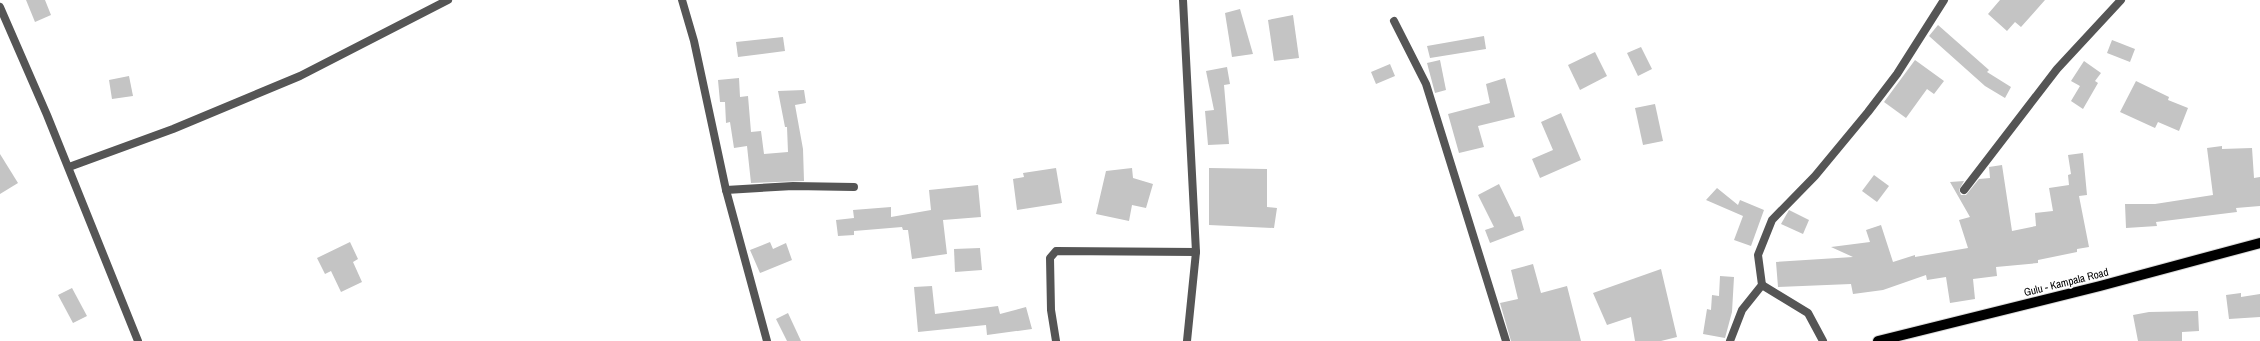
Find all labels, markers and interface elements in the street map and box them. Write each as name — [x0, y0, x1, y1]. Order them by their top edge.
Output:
street label: Gulu - Kampala Road — [2022, 265, 2110, 299]

